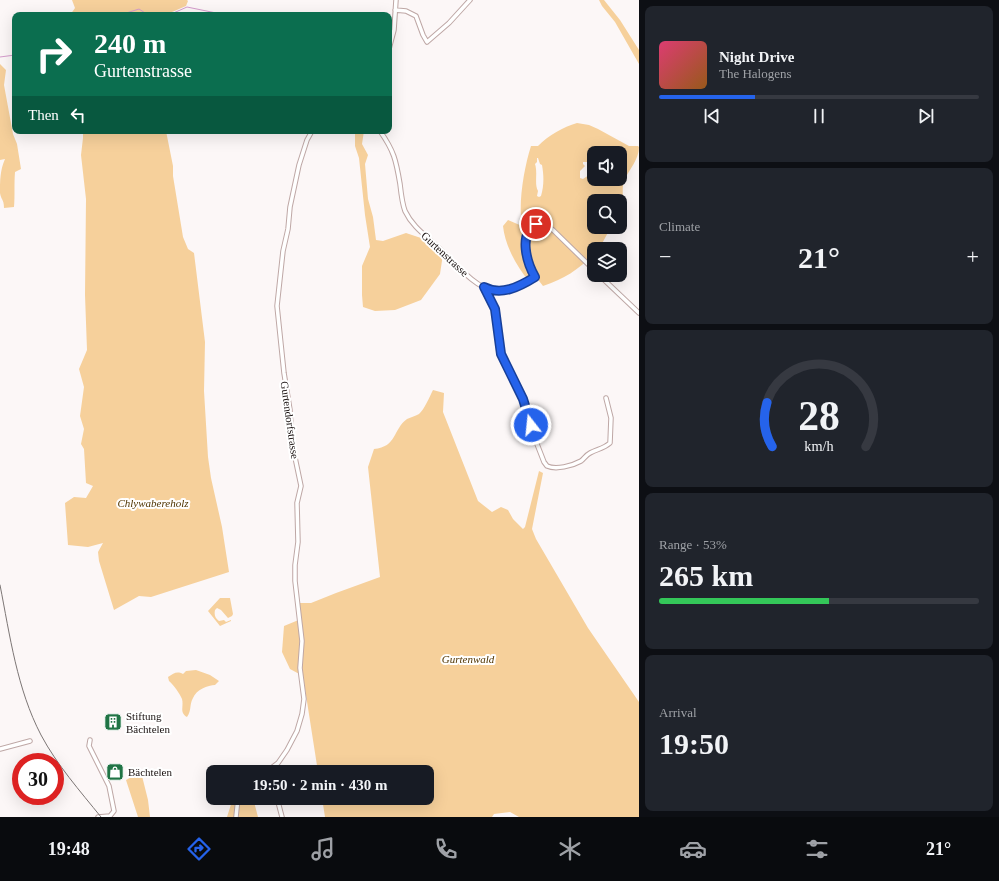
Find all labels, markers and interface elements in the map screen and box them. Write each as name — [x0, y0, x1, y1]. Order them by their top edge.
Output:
icon: right — [28, 28, 80, 80]
text: 240 m — [94, 28, 166, 59]
text: Night Drive — [719, 49, 794, 65]
text: Gurtenstrasse — [94, 61, 192, 81]
text: The Halogens — [719, 66, 792, 81]
icon: left — [67, 104, 89, 126]
icon: previous — [701, 105, 723, 127]
icon: pause — [808, 105, 830, 127]
icon: next — [915, 105, 937, 127]
text: Then — [28, 107, 59, 123]
map controls — [587, 146, 627, 282]
button: sound — [587, 146, 627, 186]
button: search — [587, 194, 627, 234]
pin — [519, 207, 553, 241]
icon: arrive — [525, 213, 547, 235]
text: Climate — [659, 219, 700, 234]
street label: Gurtenstrasse — [419, 229, 471, 279]
text: 21° — [798, 241, 840, 274]
button: layers — [587, 242, 627, 282]
text: − — [659, 244, 671, 269]
text: + — [967, 244, 979, 269]
street label: Gurtendorfstrasse — [279, 380, 301, 460]
text: 28 — [798, 392, 840, 438]
position arrow — [510, 404, 552, 446]
text: km/h — [804, 437, 834, 453]
park label: Chlywabereholz — [117, 497, 189, 509]
text: Range · 53% — [659, 537, 727, 552]
text: 265 km — [659, 559, 753, 592]
park label: Gurtenwald — [442, 653, 495, 665]
text: Arrival — [659, 705, 697, 720]
place label: Stiftung Bächtelen — [126, 710, 170, 735]
building icon: Stiftung Bächtelen — [103, 712, 123, 732]
text: 19:50 — [659, 727, 729, 760]
speed limit sign: 30 — [12, 753, 64, 805]
shop icon: Bächtelen — [105, 762, 125, 782]
place label: Bächtelen — [128, 766, 172, 778]
text: 19:50 · 2 min · 430 m — [253, 777, 388, 793]
icon: directions — [185, 835, 213, 863]
icon: music — [309, 835, 337, 863]
icon: phone — [432, 835, 460, 863]
icon: climate — [556, 835, 584, 863]
icon: car — [679, 835, 707, 863]
icon: filters — [803, 835, 831, 863]
text: 19:48 — [48, 839, 90, 859]
text: 21° — [926, 839, 951, 859]

